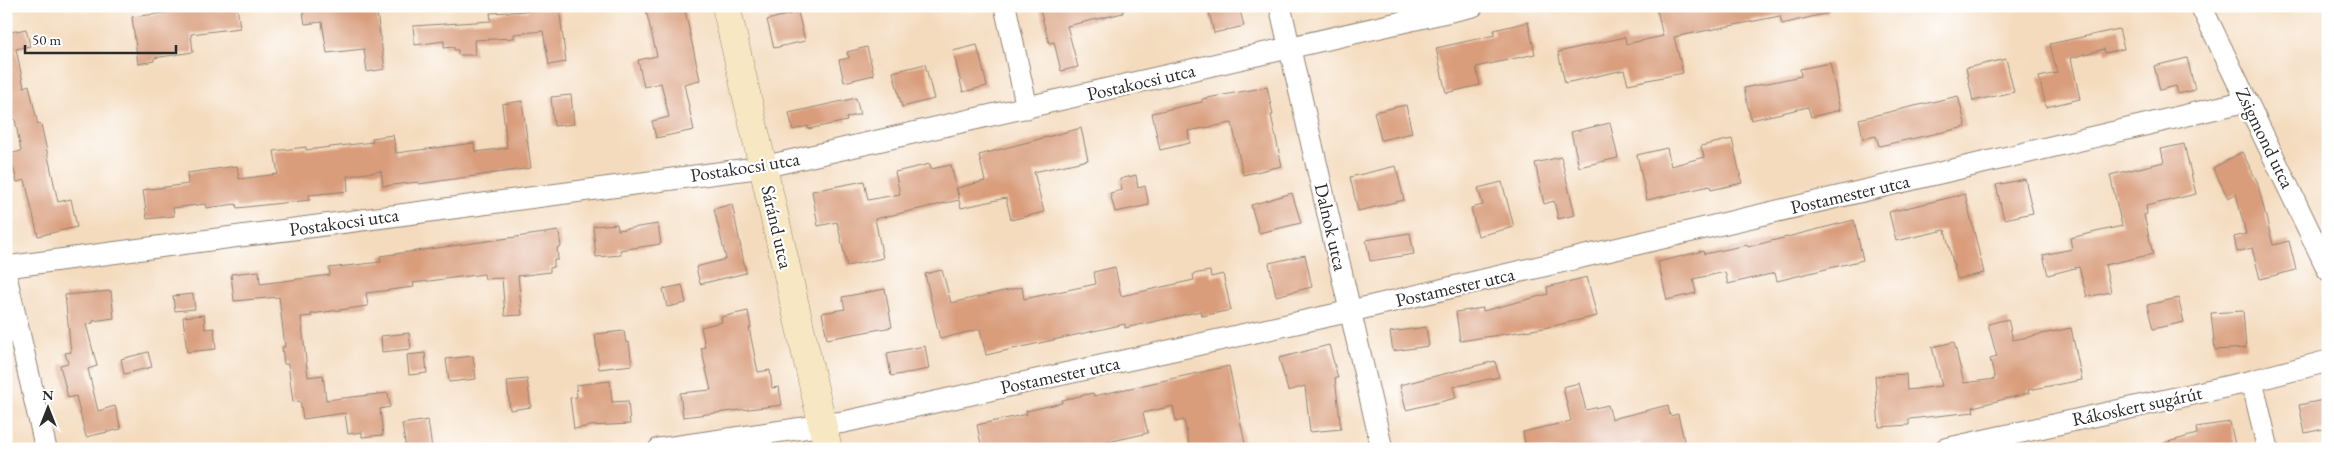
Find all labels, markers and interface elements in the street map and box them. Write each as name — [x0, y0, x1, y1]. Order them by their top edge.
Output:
scale bar — [25, 22, 176, 54]
text: 50 m — [32, 30, 61, 49]
street label: Postakocsi utca — [1084, 57, 1198, 107]
street label: Zsigmond utca — [2230, 83, 2300, 193]
street label: Postakocsi utca — [689, 146, 802, 188]
street label: Postamester utca — [1788, 168, 1912, 220]
street label: Dalnok utca — [1309, 181, 1353, 274]
street label: Sáránd utca — [755, 183, 799, 272]
street label: Postakocsi utca — [288, 202, 401, 242]
street label: Postamester utca — [1393, 261, 1517, 313]
street label: Postamester utca — [998, 350, 1122, 400]
street label: Rákoskert sugárút — [2070, 380, 2204, 432]
north arrow — [22, 382, 72, 432]
text: N — [42, 386, 54, 404]

